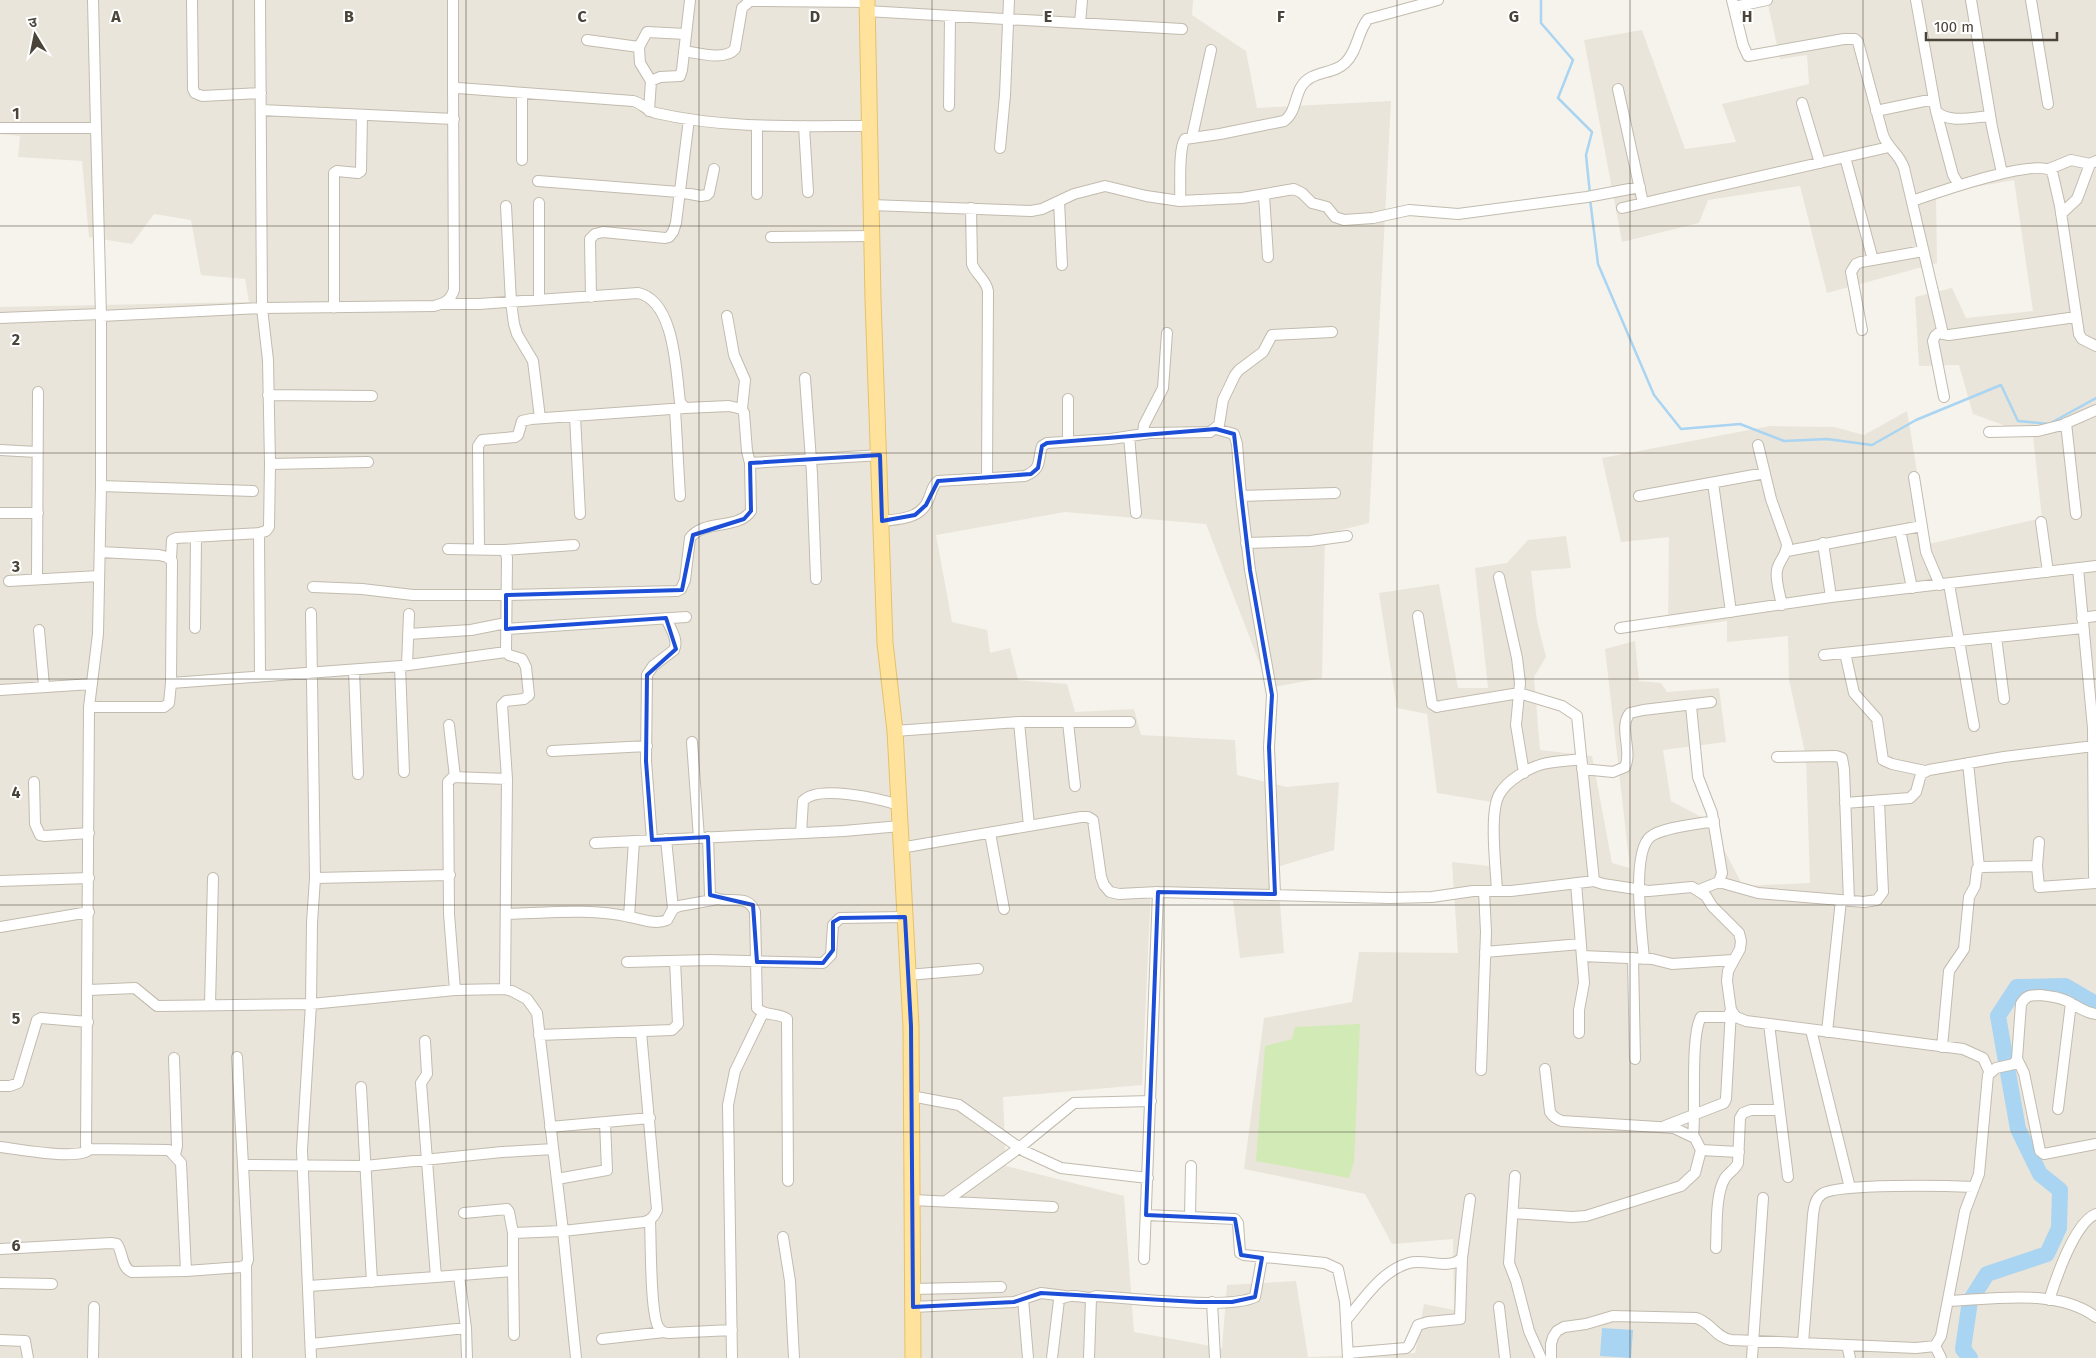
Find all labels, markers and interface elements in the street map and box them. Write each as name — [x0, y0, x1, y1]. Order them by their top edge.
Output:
text: A — [110, 7, 121, 26]
text: B — [344, 7, 354, 26]
text: C — [577, 7, 587, 26]
text: D — [810, 7, 820, 26]
text: E — [1044, 7, 1052, 26]
text: F — [1277, 7, 1285, 26]
text: G — [1509, 7, 1519, 26]
text: H — [1742, 7, 1752, 26]
north arrow — [10, 10, 60, 60]
scale bar — [1926, 10, 2057, 42]
text: उ — [27, 13, 39, 32]
text: 100 m — [1934, 18, 1974, 36]
text: 1 — [12, 104, 20, 123]
text: 2 — [12, 330, 20, 349]
text: 3 — [11, 557, 20, 576]
text: 4 — [11, 783, 21, 802]
text: 5 — [12, 1009, 21, 1028]
text: 6 — [11, 1236, 21, 1255]

